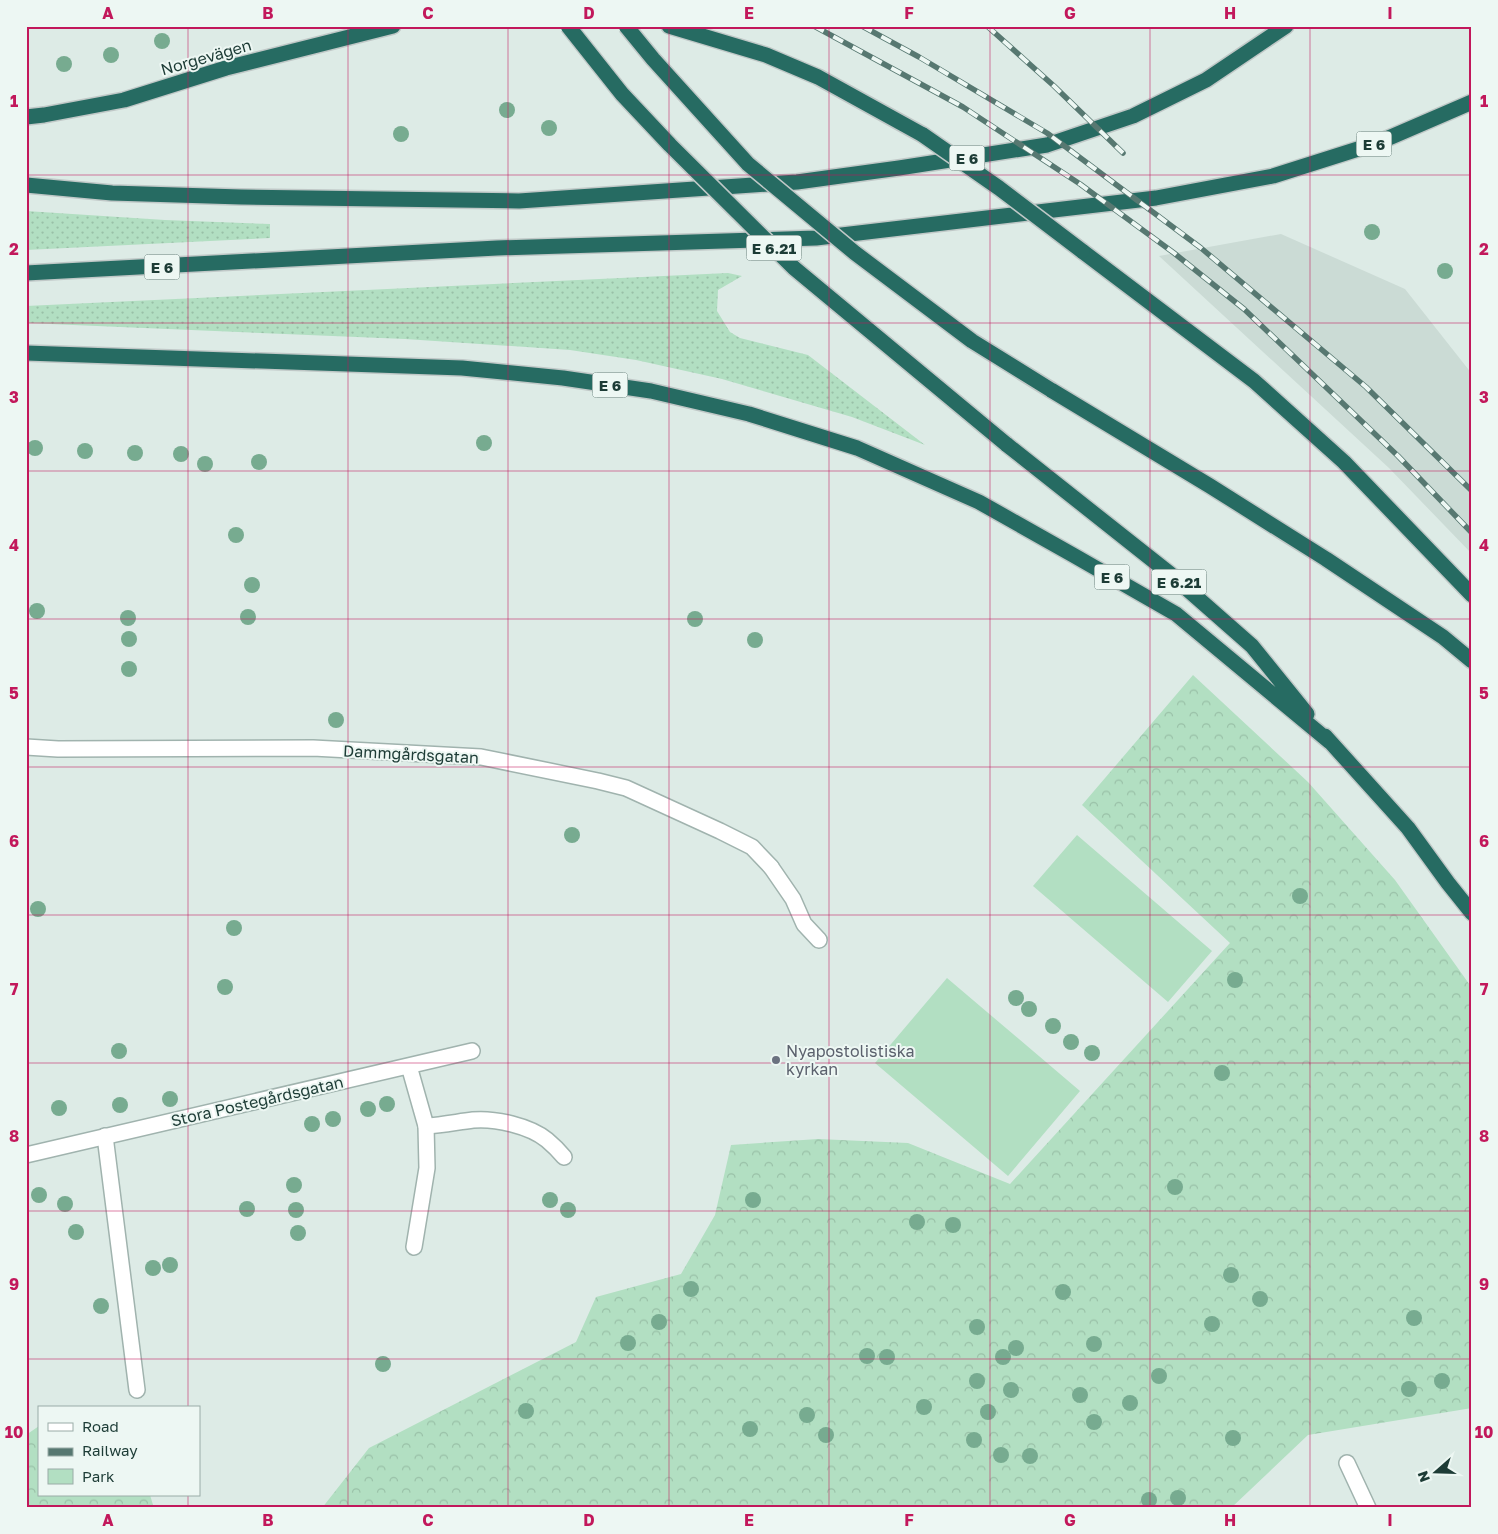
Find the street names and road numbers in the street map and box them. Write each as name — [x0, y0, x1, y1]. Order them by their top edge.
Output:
street label: Norgevägen — [158, 35, 254, 79]
road number: E 6 — [1356, 132, 1392, 156]
road number: E 6 — [950, 146, 984, 170]
road number: E 6.21 — [746, 236, 802, 260]
road number: E 6 — [144, 254, 180, 280]
road number: E 6 — [592, 372, 628, 398]
road number: E 6 — [1094, 564, 1130, 590]
road number: E 6.21 — [1152, 570, 1206, 594]
street label: Dammgårdsgatan — [343, 740, 479, 768]
street label: Stora Postegårdsgatan — [169, 1071, 345, 1131]

